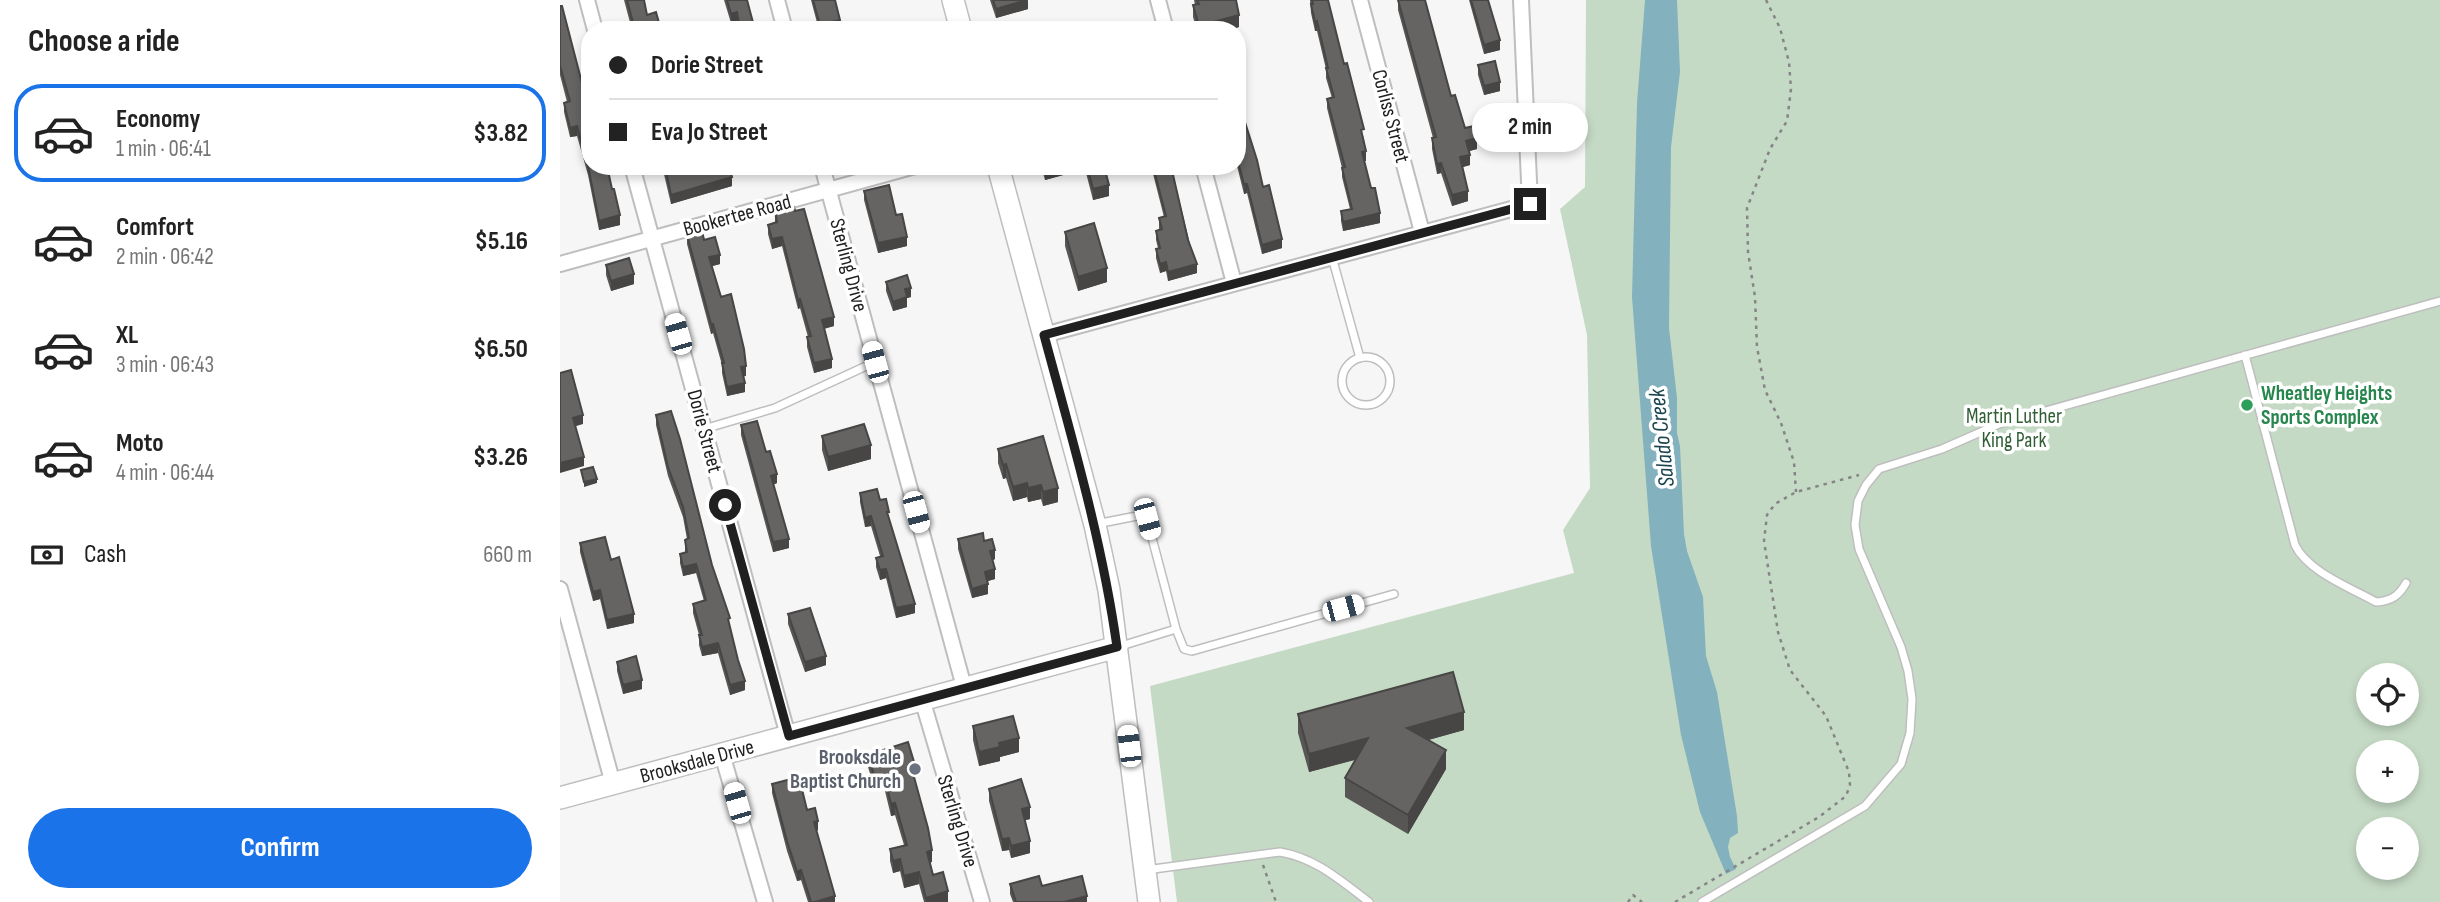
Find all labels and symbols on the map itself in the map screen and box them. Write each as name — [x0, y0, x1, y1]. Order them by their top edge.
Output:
street label: Corliss Street — [1366, 67, 1415, 165]
callout: 2 min — [1472, 102, 1588, 152]
route end — [1514, 188, 1546, 220]
street label: Bookertee Road — [680, 189, 794, 242]
street label: Sterling Drive — [824, 216, 873, 314]
car — [663, 311, 694, 357]
car — [860, 339, 891, 385]
place label: Wheatley Heights Sports Complex — [2261, 381, 2392, 430]
water label: Salado Creek — [1643, 386, 1681, 488]
street label: Dorie Street — [681, 387, 728, 475]
marker: Wheatley Heights Sports Complex — [2239, 397, 2255, 413]
park label: Martin Luther King Park — [1966, 404, 2062, 453]
route start — [709, 489, 741, 521]
car — [901, 489, 932, 535]
car — [1132, 496, 1163, 542]
car — [1320, 592, 1367, 624]
car — [1117, 724, 1142, 768]
street label: Brooksdale Drive — [637, 734, 757, 789]
place label: Brooksdale Baptist Church — [790, 745, 901, 794]
marker: Brooksdale Baptist Church — [907, 761, 923, 777]
street label: Sterling Drive — [932, 772, 983, 870]
car — [722, 780, 753, 826]

